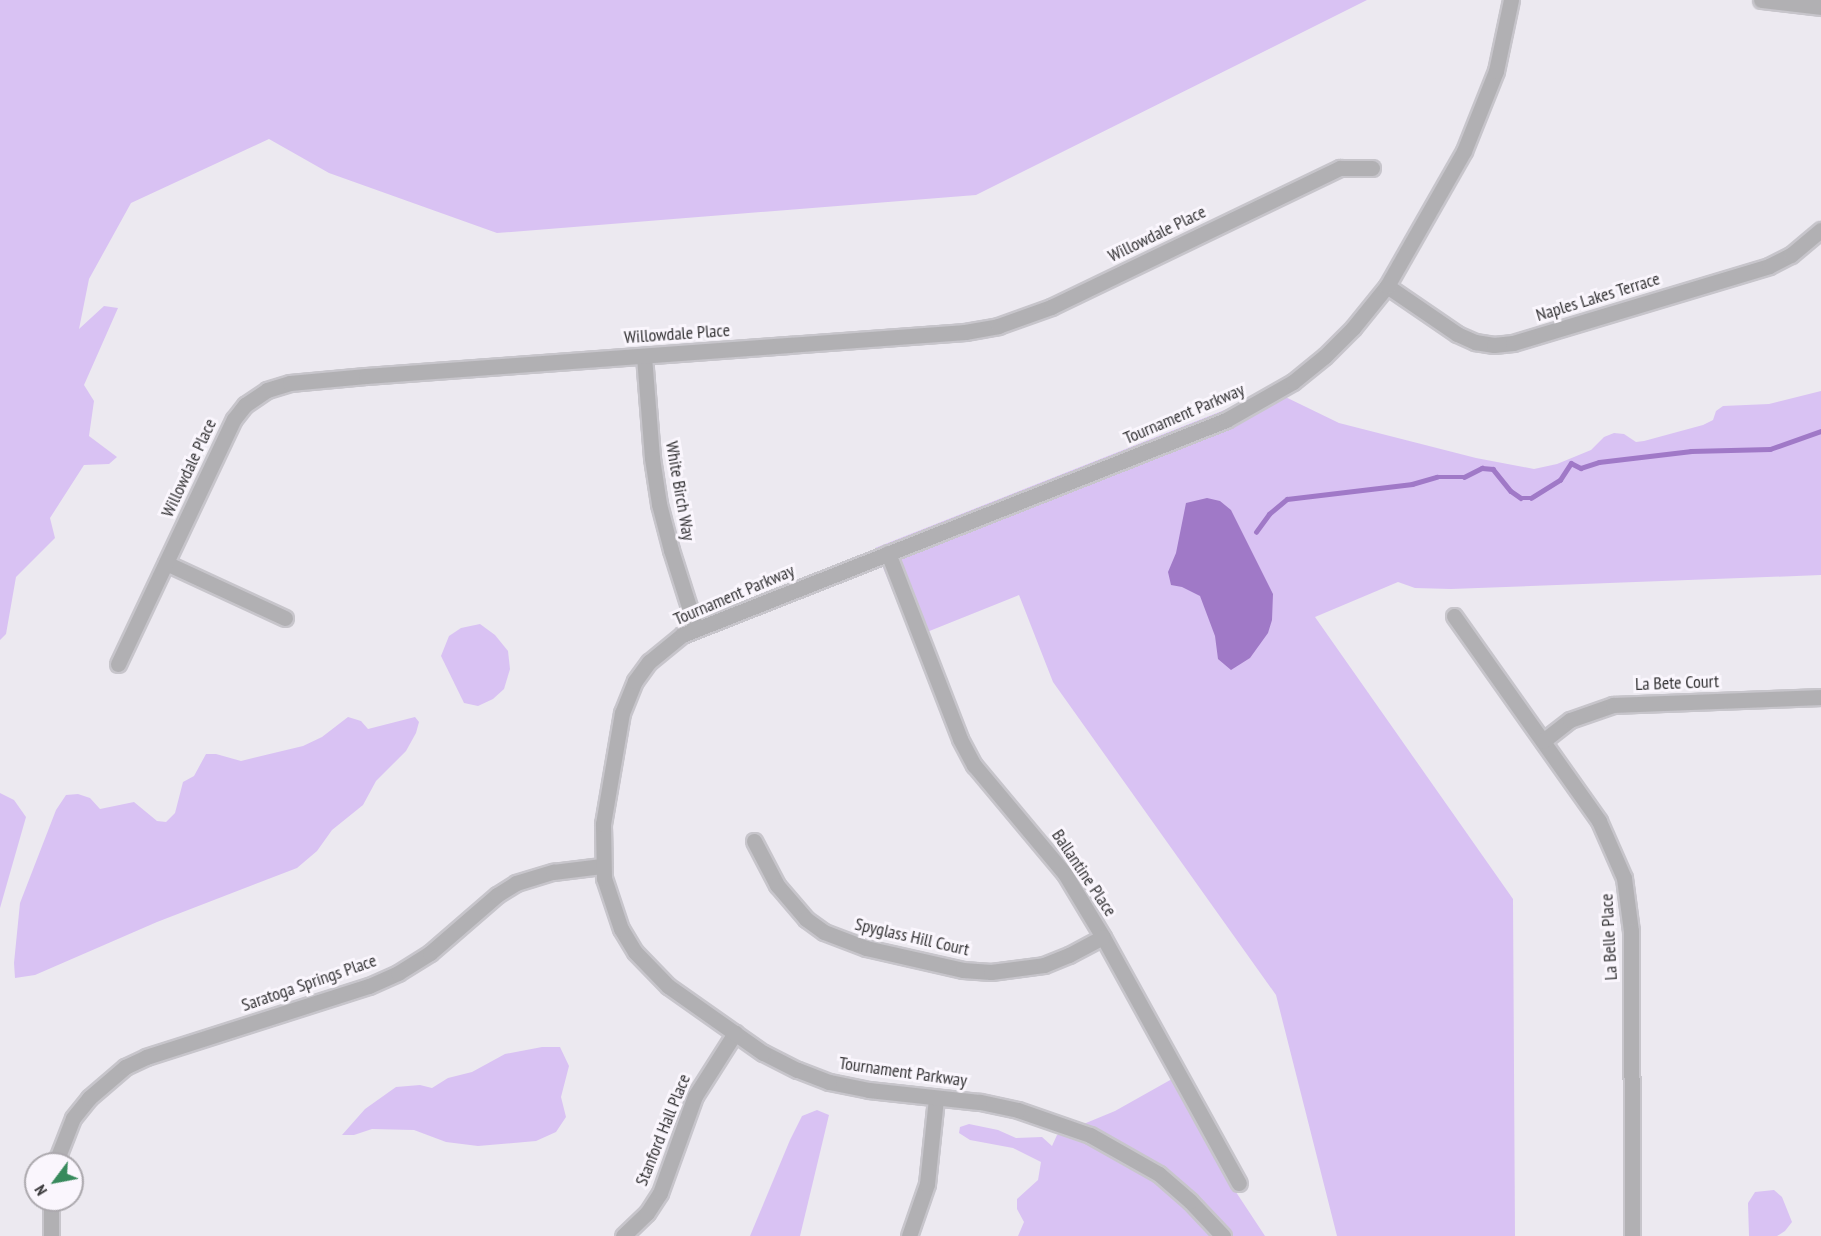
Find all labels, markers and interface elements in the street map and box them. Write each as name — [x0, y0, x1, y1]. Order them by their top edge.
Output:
street label: Willowdale Place — [1105, 201, 1209, 267]
street label: Naples Lakes Terrace — [1533, 268, 1663, 326]
street label: Willowdale Place — [623, 320, 731, 348]
street label: Tournament Parkway — [1120, 379, 1248, 449]
street label: Willowdale Place — [157, 415, 221, 521]
street label: White Birch Way — [661, 439, 699, 543]
street label: Tournament Parkway — [670, 560, 798, 630]
street label: La Bete Court — [1635, 671, 1719, 695]
street label: Ballantine Place — [1047, 825, 1121, 921]
street label: La Belle Place — [1596, 893, 1622, 981]
street label: Spyglass Hill Court — [853, 913, 971, 961]
street label: Saratoga Springs Place — [239, 950, 379, 1016]
street label: Tournament Parkway — [838, 1052, 968, 1092]
street label: Stanford Hall Place — [631, 1071, 695, 1189]
north arrow — [24, 1152, 84, 1212]
text: N — [30, 1182, 51, 1199]

